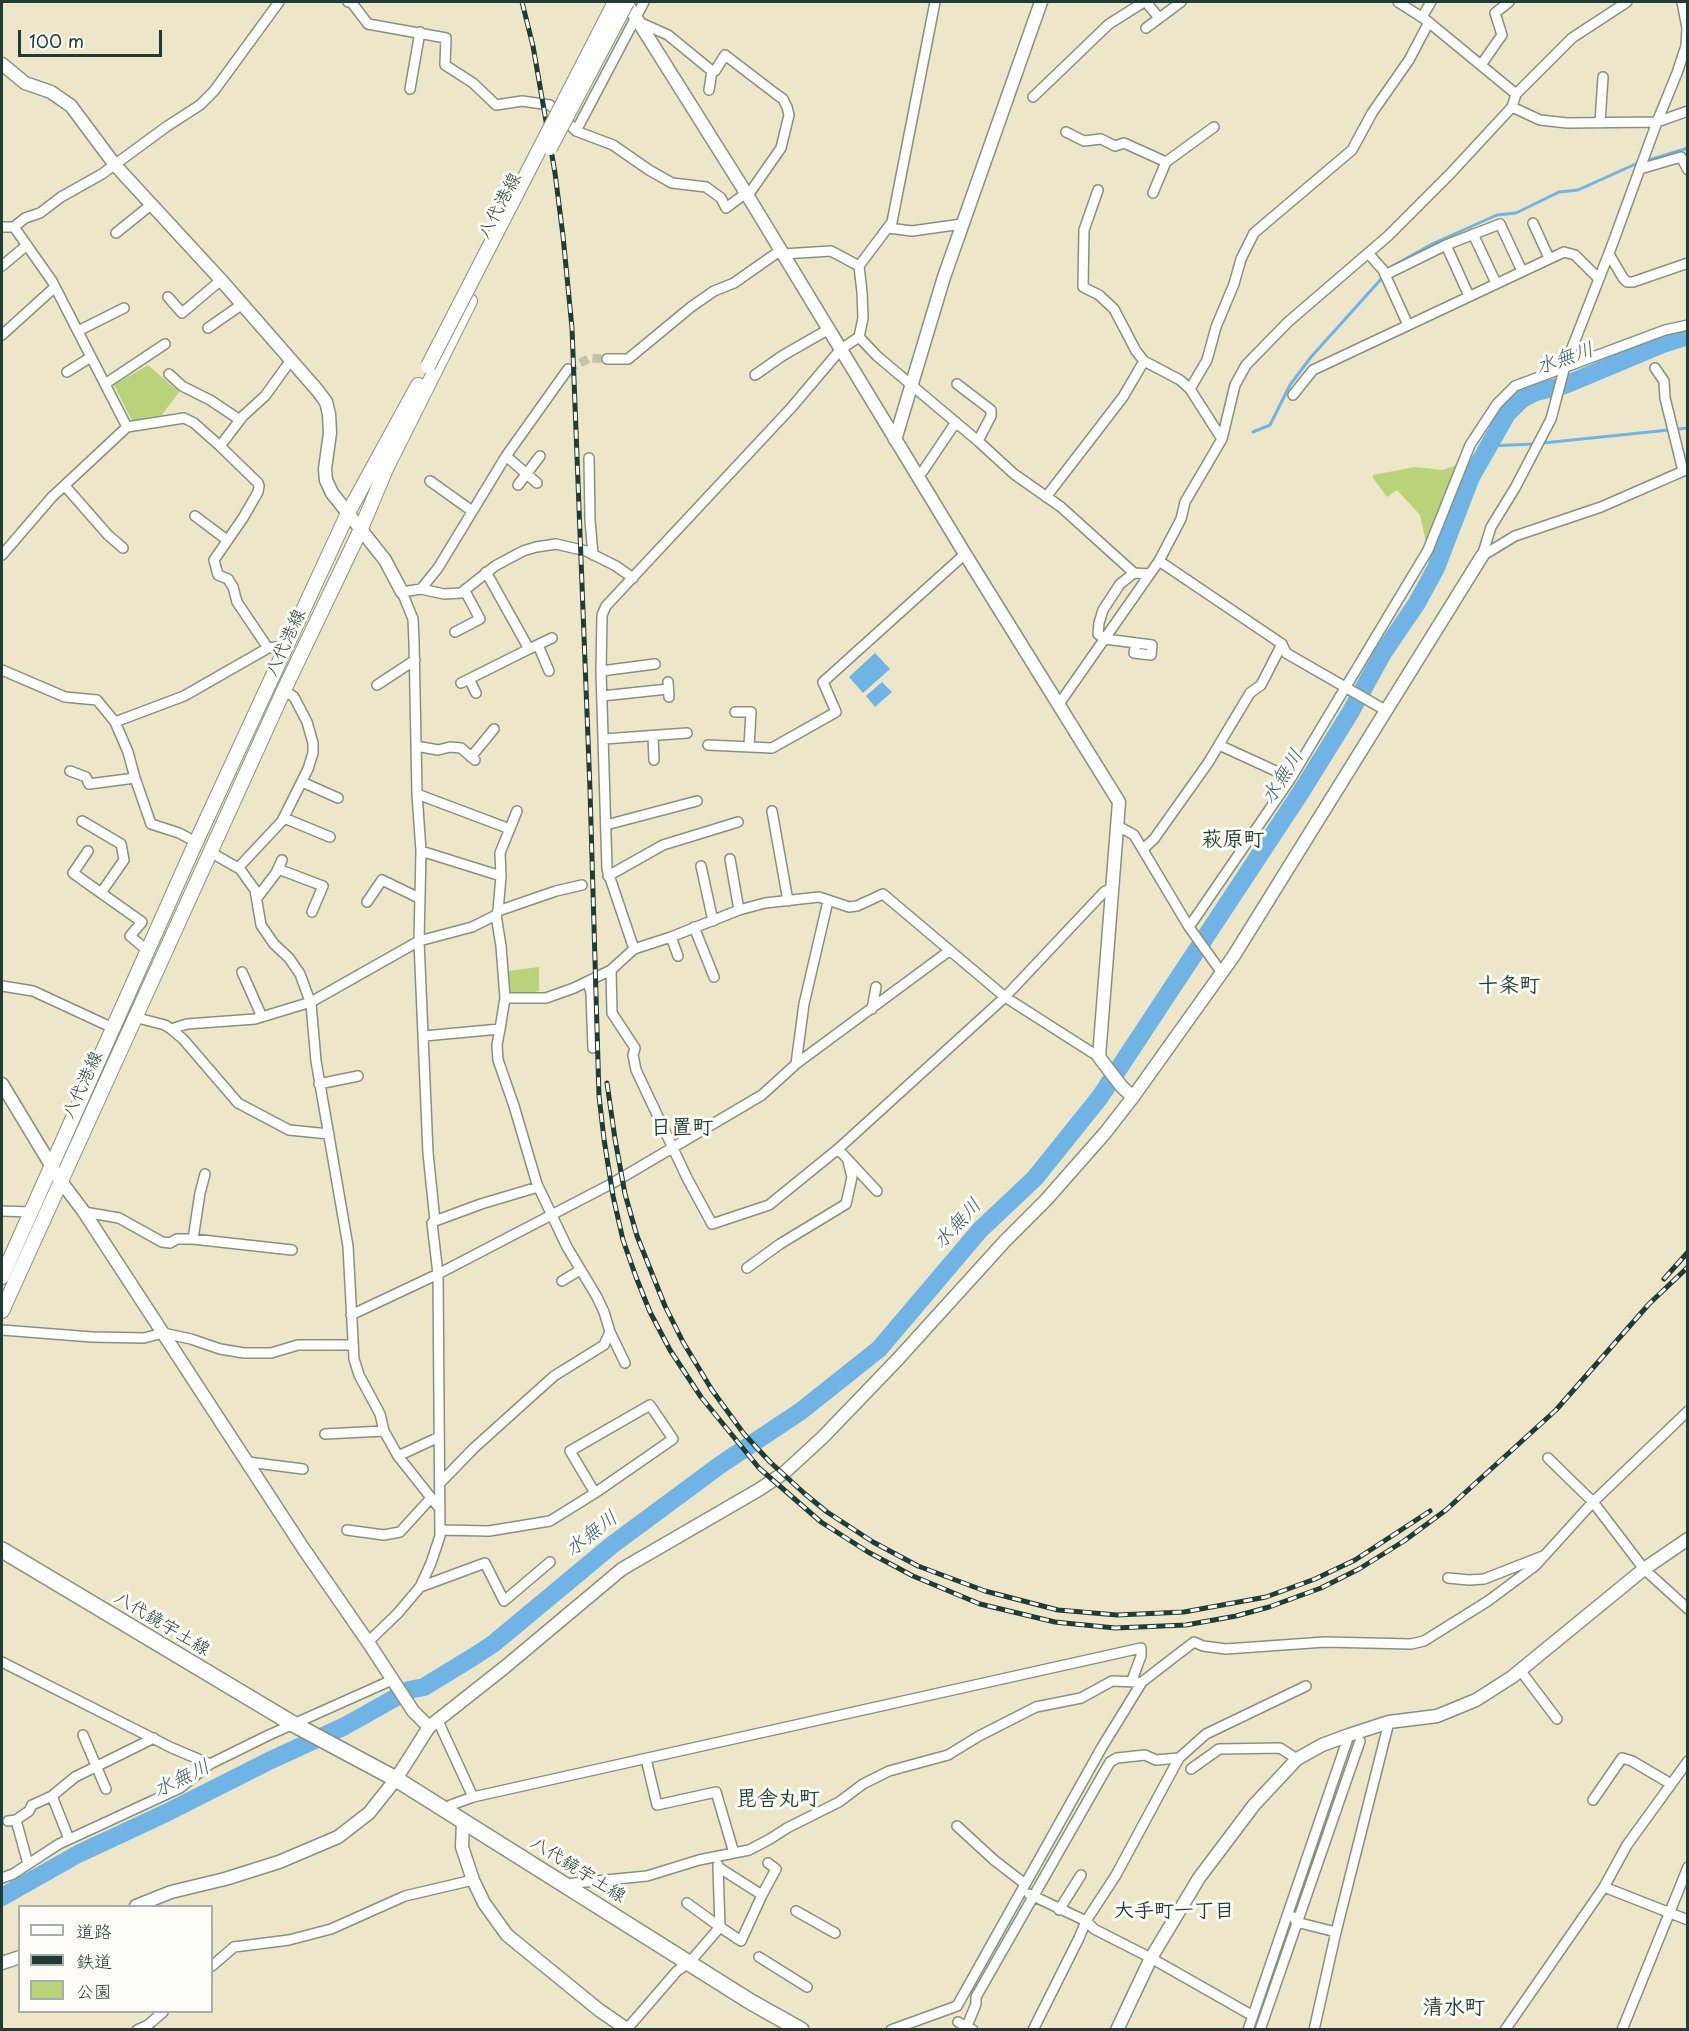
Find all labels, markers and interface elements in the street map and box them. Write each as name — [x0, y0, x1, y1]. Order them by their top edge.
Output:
scale bar — [21, 18, 165, 56]
text: 100 m — [29, 27, 84, 54]
street label: 八代港線 — [474, 169, 526, 243]
water label: 水無川 — [1533, 338, 1597, 380]
street label: 八代港線 — [261, 606, 311, 680]
water label: 水無川 — [1257, 745, 1309, 809]
district label: 萩原町 — [1202, 827, 1264, 853]
district label: 十条町 — [1478, 973, 1540, 999]
street label: 八代港線 — [58, 1048, 108, 1122]
district label: 日置町 — [651, 1115, 713, 1141]
water label: 水無川 — [929, 1194, 987, 1254]
water label: 水無川 — [561, 1506, 623, 1562]
street label: 八代鏡宇土線 — [110, 1587, 214, 1661]
water label: 水無川 — [150, 1755, 214, 1803]
district label: 毘舎丸町 — [736, 1786, 820, 1812]
street label: 八代鏡宇土線 — [526, 1832, 630, 1908]
district label: 大手町一丁目 — [1114, 1899, 1234, 1923]
legend — [18, 1905, 213, 2013]
text: 道路 — [76, 1917, 112, 1944]
text: 鉄道 — [76, 1947, 112, 1974]
text: 公園 — [76, 1977, 112, 2004]
district label: 清水町 — [1423, 1995, 1485, 2021]

